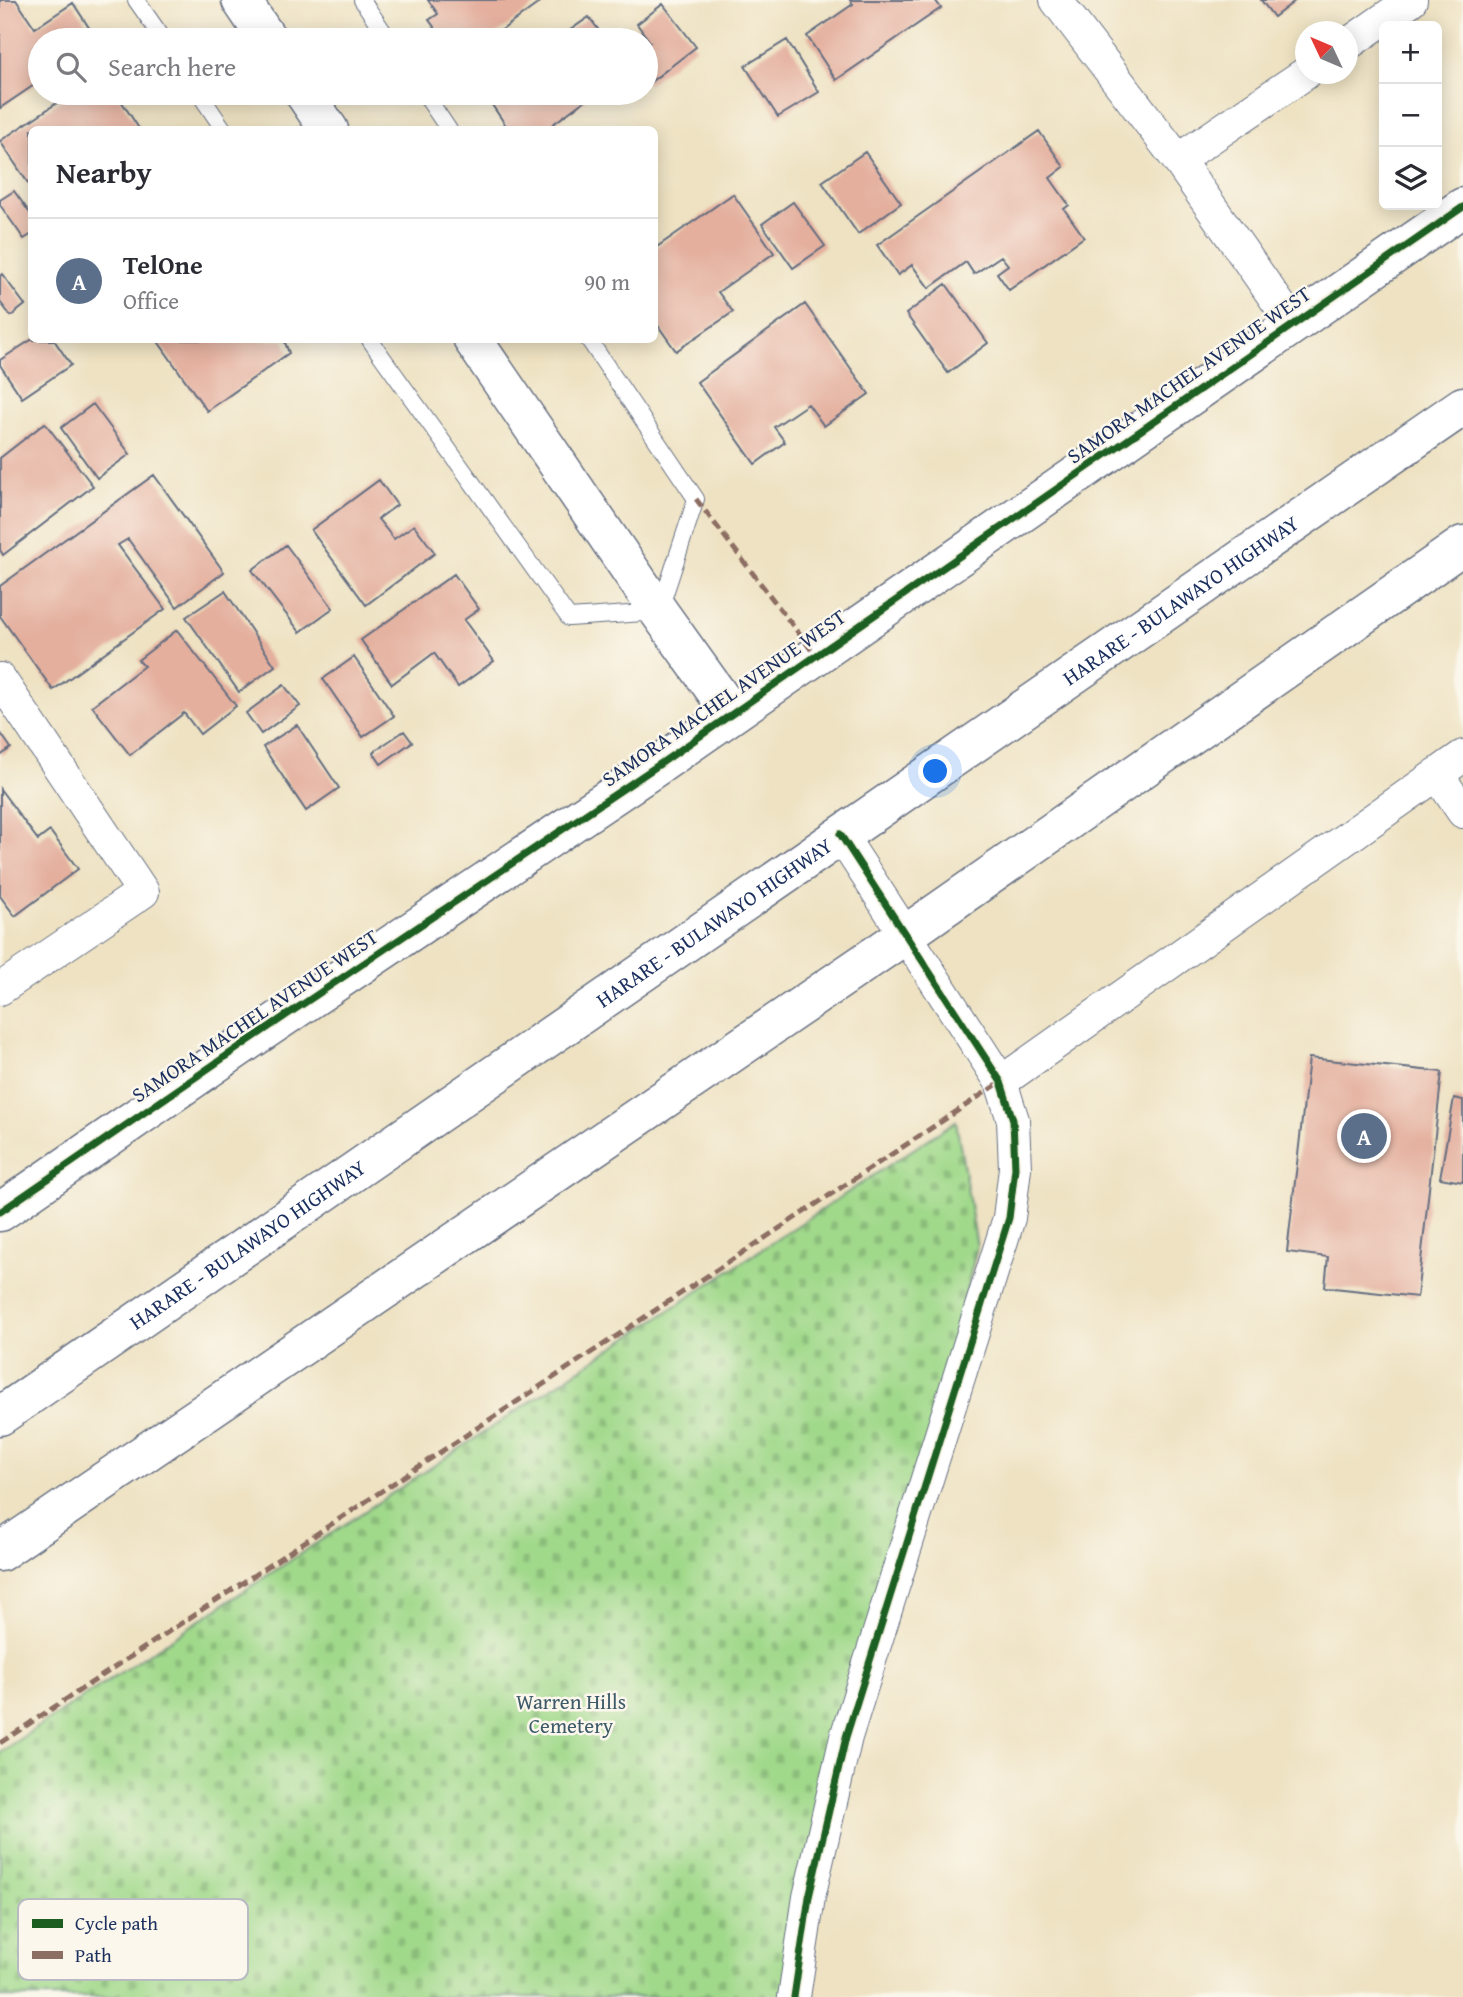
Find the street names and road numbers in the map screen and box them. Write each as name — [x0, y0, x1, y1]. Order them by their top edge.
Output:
street label: SAMORA MACHEL AVENUE WEST — [1060, 278, 1317, 471]
street label: HARARE - BULAWAYO HIGHWAY — [1056, 508, 1305, 693]
street label: SAMORA MACHEL AVENUE WEST — [595, 601, 852, 794]
street label: HARARE - BULAWAYO HIGHWAY — [590, 830, 839, 1015]
street label: SAMORA MACHEL AVENUE WEST — [125, 921, 384, 1110]
street label: HARARE - BULAWAYO HIGHWAY — [123, 1152, 372, 1337]

